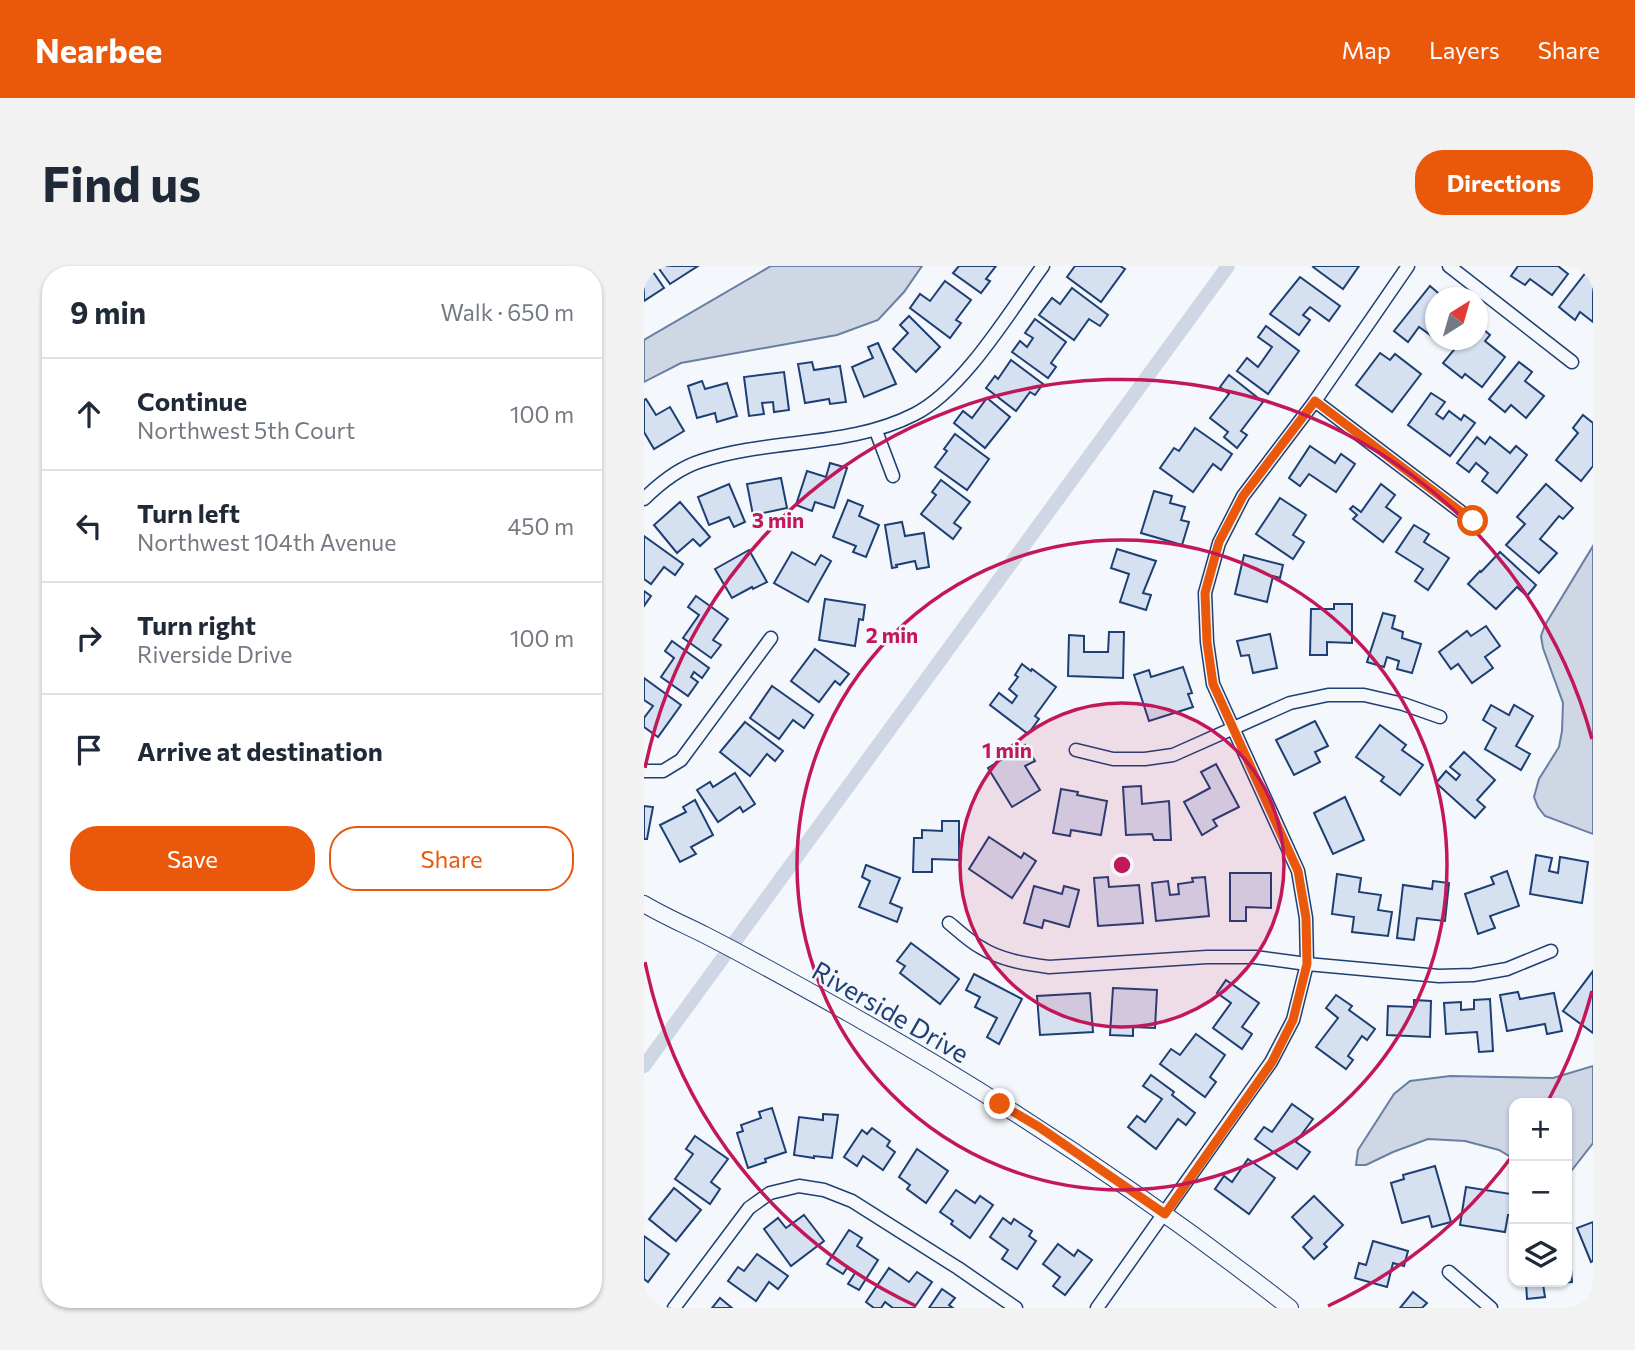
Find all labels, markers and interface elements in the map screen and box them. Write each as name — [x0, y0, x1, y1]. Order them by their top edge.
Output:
text: Nearbee — [35, 29, 162, 70]
text: Map — [1342, 35, 1391, 64]
text: Layers — [1429, 35, 1500, 64]
text: Share — [1538, 35, 1600, 64]
button: Directions — [1415, 150, 1593, 215]
text: Find us — [42, 152, 201, 212]
north arrow — [1425, 287, 1488, 350]
text: 9 min — [70, 293, 146, 330]
text: Walk · 650 m — [441, 298, 574, 326]
text: Continue — [137, 385, 247, 416]
icon: ahead — [70, 395, 108, 433]
text: 100 m — [510, 400, 574, 428]
text: Northwest 5th Court — [137, 416, 355, 444]
text: Turn left — [137, 497, 240, 528]
route start — [1457, 505, 1488, 536]
icon: left — [70, 507, 108, 545]
text: 3 min — [752, 507, 804, 532]
text: 450 m — [508, 512, 574, 540]
text: Northwest 104th Avenue — [137, 528, 396, 556]
text: Turn right — [137, 609, 256, 640]
icon: right — [70, 619, 108, 657]
text: 2 min — [866, 622, 918, 647]
text: 100 m — [510, 624, 574, 652]
text: Riverside Drive — [137, 640, 292, 668]
icon: arrive — [70, 731, 108, 769]
text: Arrive at destination — [137, 735, 383, 766]
text: 1 min — [982, 737, 1032, 762]
button: Save — [70, 826, 315, 891]
button: Share — [329, 826, 574, 891]
centre of rings — [1110, 853, 1134, 877]
street label: Riverside Drive — [807, 954, 975, 1068]
route end — [984, 1088, 1015, 1119]
map controls — [1509, 1098, 1572, 1287]
button: + — [1509, 1098, 1572, 1161]
button: − — [1509, 1161, 1572, 1224]
button: layers — [1509, 1224, 1572, 1287]

